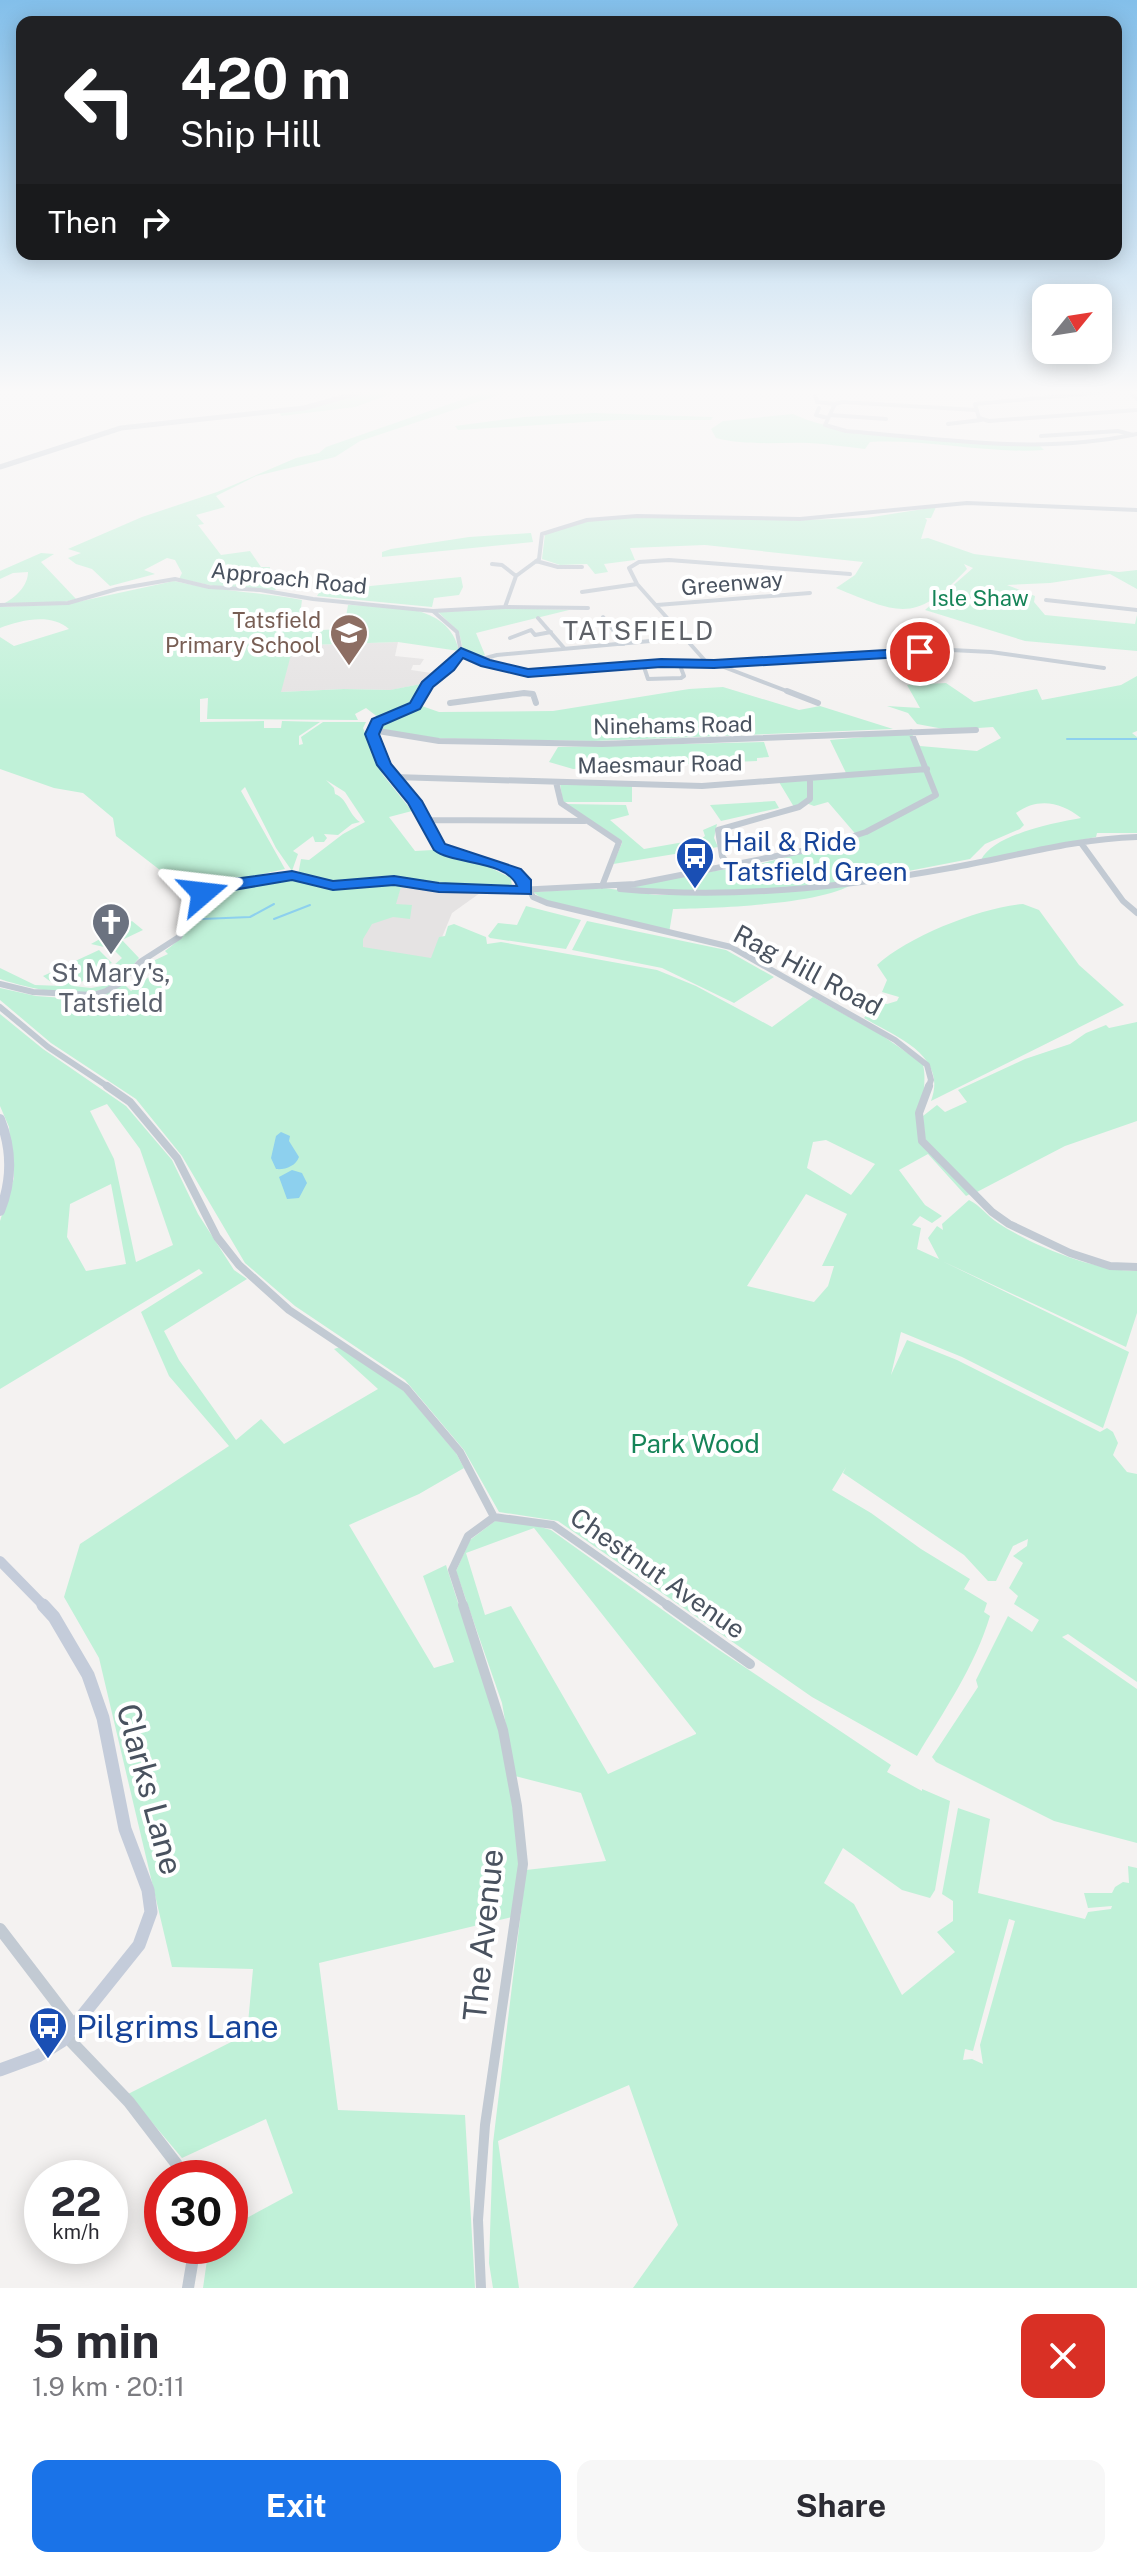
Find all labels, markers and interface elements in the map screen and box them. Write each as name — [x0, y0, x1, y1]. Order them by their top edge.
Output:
text: 420 m — [180, 46, 351, 112]
icon: left — [48, 48, 152, 152]
text: Ship Hill — [180, 113, 322, 155]
icon: right — [133, 200, 177, 244]
text: Then — [48, 204, 117, 240]
north arrow — [1032, 284, 1112, 364]
map controls — [1032, 284, 1112, 364]
street label: Approach Road — [210, 557, 368, 599]
street label: Greenway — [680, 566, 784, 600]
park label: Isle Shaw — [931, 585, 1029, 611]
place label: Tatsfield Primary School — [165, 607, 321, 658]
school or university icon: Tatsfield Primary School — [328, 612, 370, 667]
district label: TATSFIELD — [563, 615, 715, 646]
pin — [886, 618, 954, 686]
icon: arrive — [898, 630, 942, 674]
street label: Ninehams Road — [593, 711, 753, 739]
street label: Maesmaur Road — [577, 750, 743, 778]
place label: Hail & Ride Tatsfield Green — [723, 826, 908, 887]
bus stop icon: Hail & Ride Tatsfield Green — [674, 835, 716, 890]
position arrow — [161, 851, 245, 935]
church icon: St Mary's, Tatsfield — [90, 901, 132, 956]
street label: Rag Hill Road — [728, 918, 888, 1022]
place label: St Mary's, Tatsfield — [51, 957, 171, 1018]
park label: Park Wood — [630, 1428, 760, 1459]
street label: Chestnut Avenue — [565, 1501, 751, 1645]
street label: Clarks Lane — [109, 1699, 191, 1879]
street label: The Avenue — [456, 1847, 510, 2023]
bus stop icon: Pilgrims Lane — [27, 2005, 69, 2060]
place label: Pilgrims Lane — [76, 2008, 279, 2045]
speed limit sign: 30 — [144, 2160, 248, 2264]
text: 22 — [51, 2178, 101, 2225]
text: km/h — [52, 2220, 100, 2244]
text: 5 min — [32, 2312, 160, 2369]
button: close — [1021, 2314, 1105, 2398]
text: 1.9 km · 20:11 — [32, 2371, 185, 2402]
button: Exit — [32, 2460, 561, 2552]
button: Share — [577, 2460, 1105, 2552]

